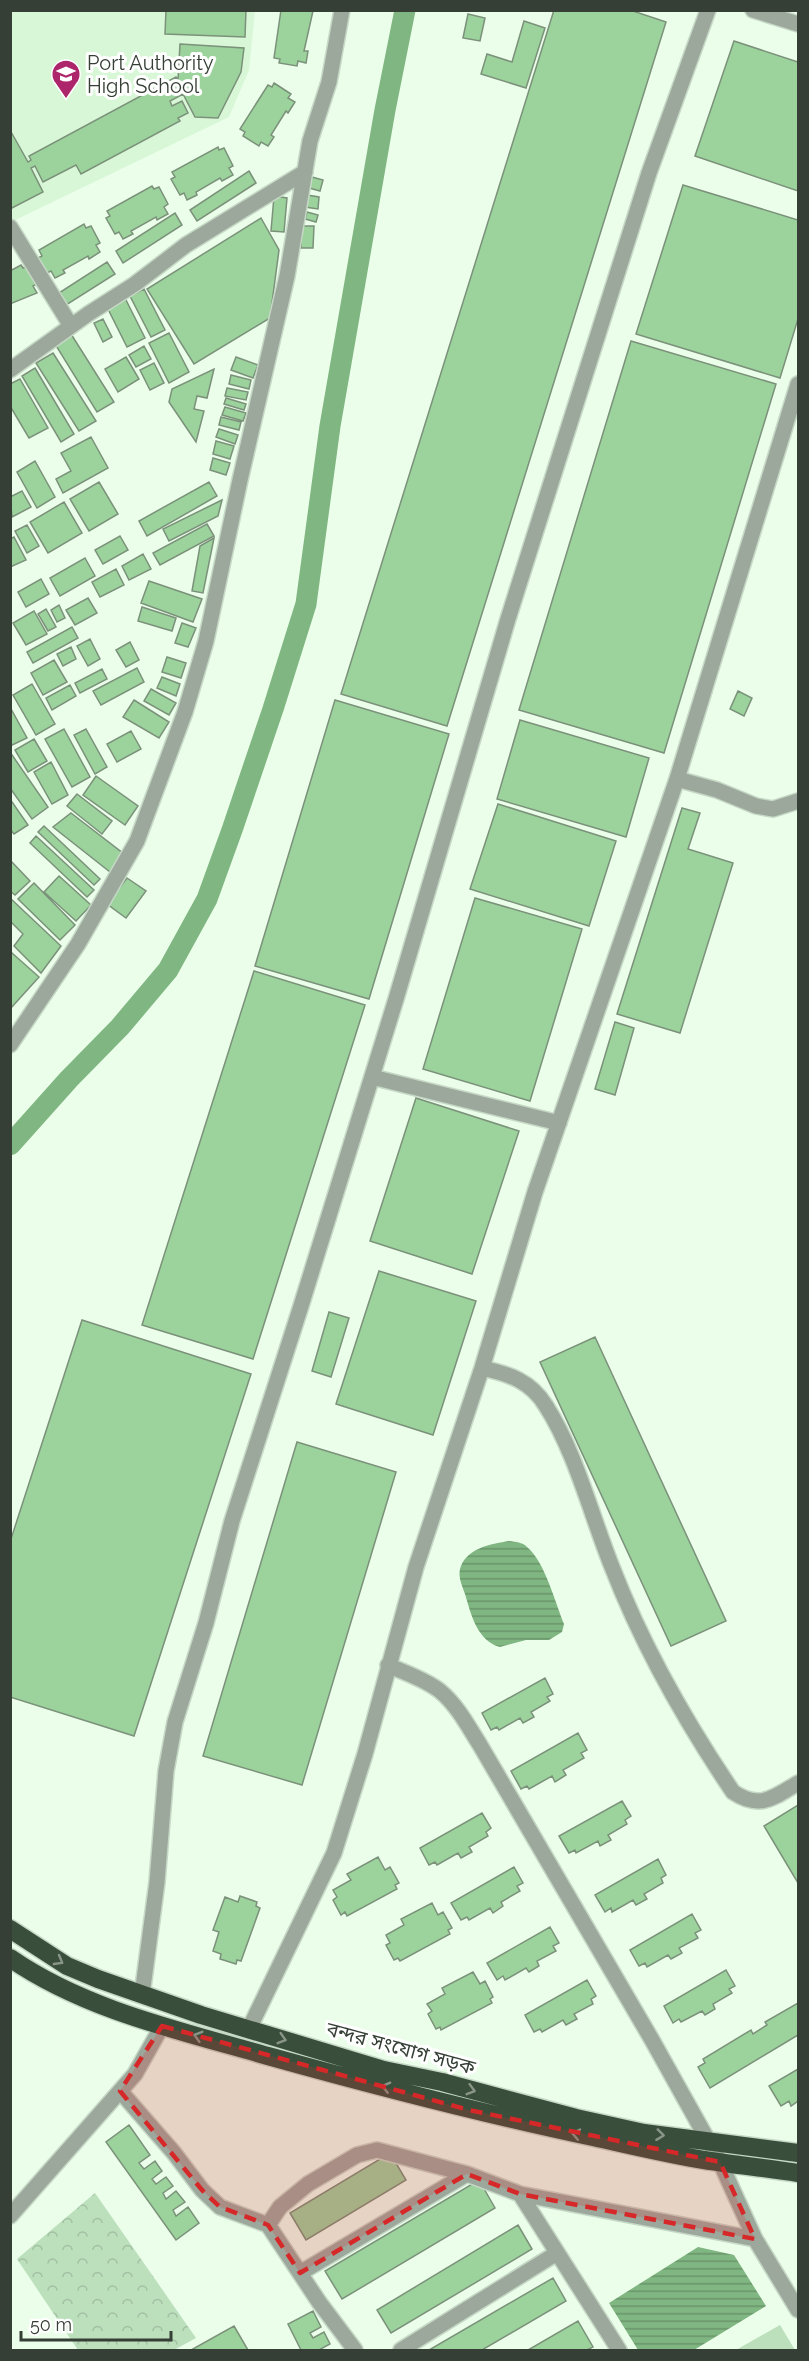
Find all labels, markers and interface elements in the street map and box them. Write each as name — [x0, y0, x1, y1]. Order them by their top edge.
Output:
place label: Port Authority High School — [87, 51, 214, 98]
school or university icon: Port Authority High School — [50, 58, 82, 100]
one-way arrow — [53, 1954, 63, 1965]
street label: বন্দর সংযোগ সড়ক — [323, 2016, 479, 2080]
one-way arrow — [193, 2031, 204, 2043]
one-way arrow — [276, 2032, 287, 2045]
one-way arrow — [381, 2082, 391, 2095]
one-way arrow — [465, 2083, 476, 2095]
one-way arrow — [571, 2128, 581, 2141]
one-way arrow — [656, 2128, 665, 2140]
scale bar — [21, 2304, 171, 2342]
text: 50 m — [30, 2314, 72, 2335]

